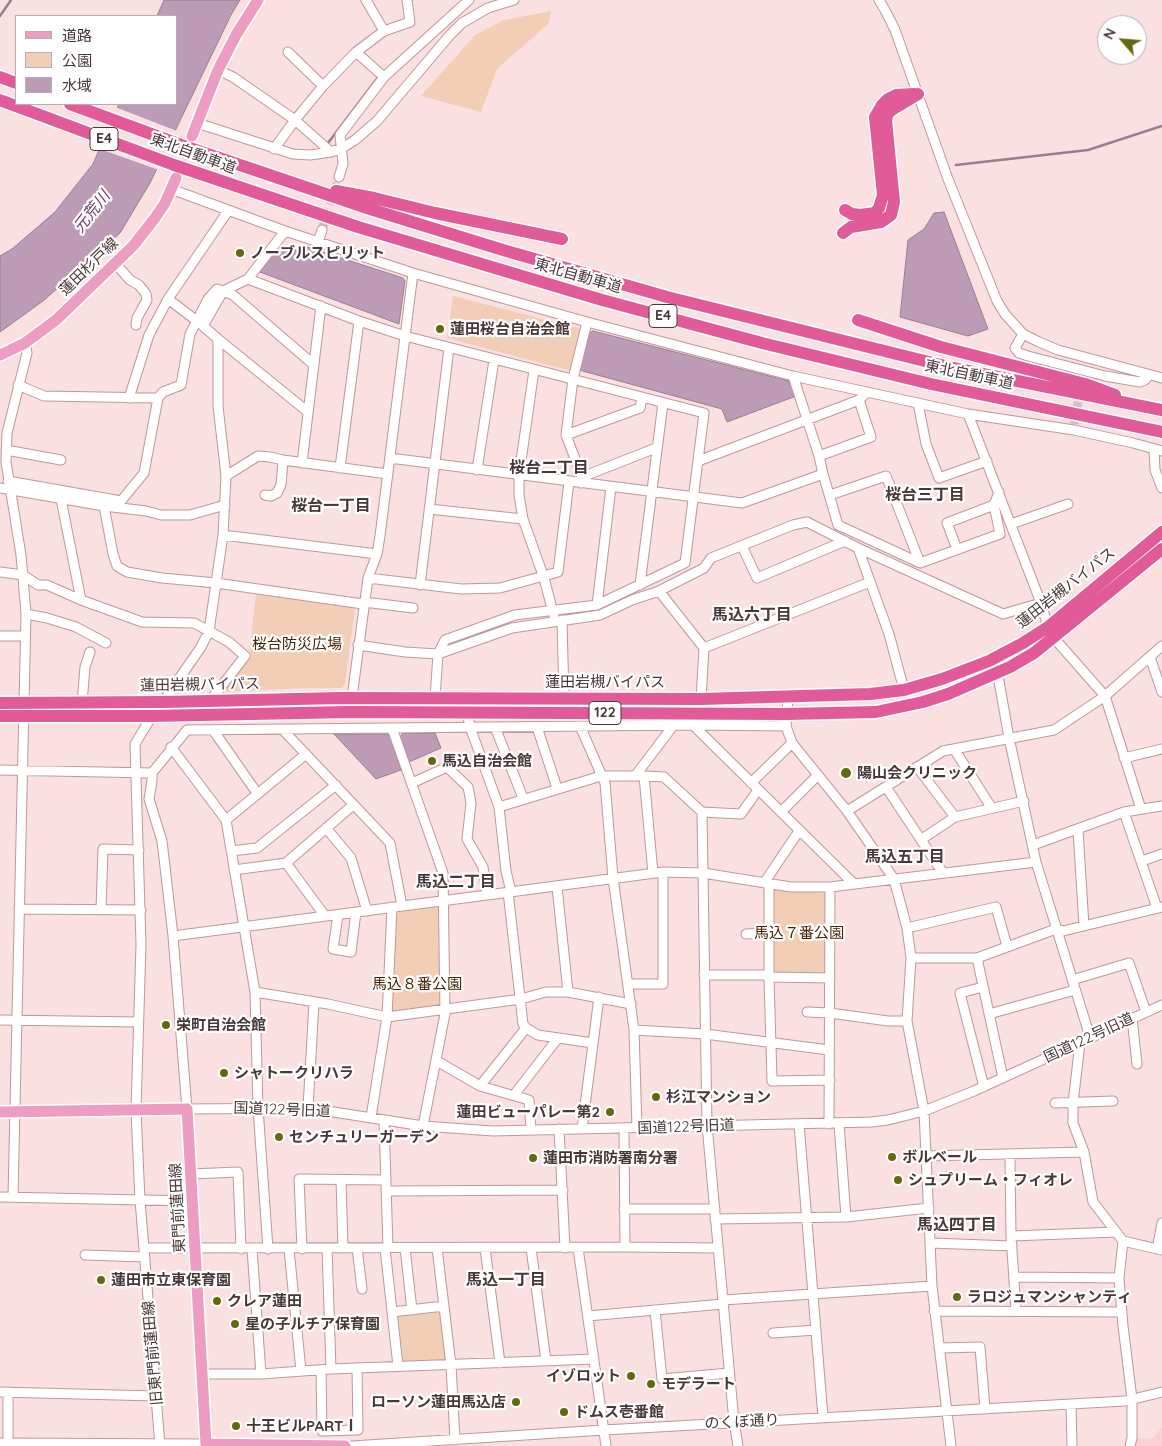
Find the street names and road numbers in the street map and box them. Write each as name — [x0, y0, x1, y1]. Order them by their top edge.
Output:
road number: E4 — [90, 128, 118, 150]
street label: 東北自動車道 — [148, 130, 238, 178]
street label: 蓮田杉戸線 — [56, 234, 122, 300]
street label: 東北自動車道 — [532, 255, 624, 297]
road number: E4 — [649, 304, 677, 328]
street label: 東北自動車道 — [923, 357, 1015, 393]
street label: 蓮田岩槻バイパス — [1013, 544, 1119, 632]
street label: 蓮田岩槻バイパス — [545, 673, 665, 691]
street label: 蓮田岩槻バイパス — [140, 675, 260, 695]
road number: 122 — [589, 701, 621, 724]
street label: 国道122号旧道 — [1041, 1009, 1137, 1067]
street label: 国道122号旧道 — [233, 1099, 331, 1121]
street label: 国道122号旧道 — [637, 1116, 735, 1138]
street label: 東門前蓮田線 — [167, 1163, 189, 1253]
street label: 旧東門前蓮田線 — [139, 1300, 167, 1406]
street label: のくぼ通り — [704, 1411, 780, 1433]

